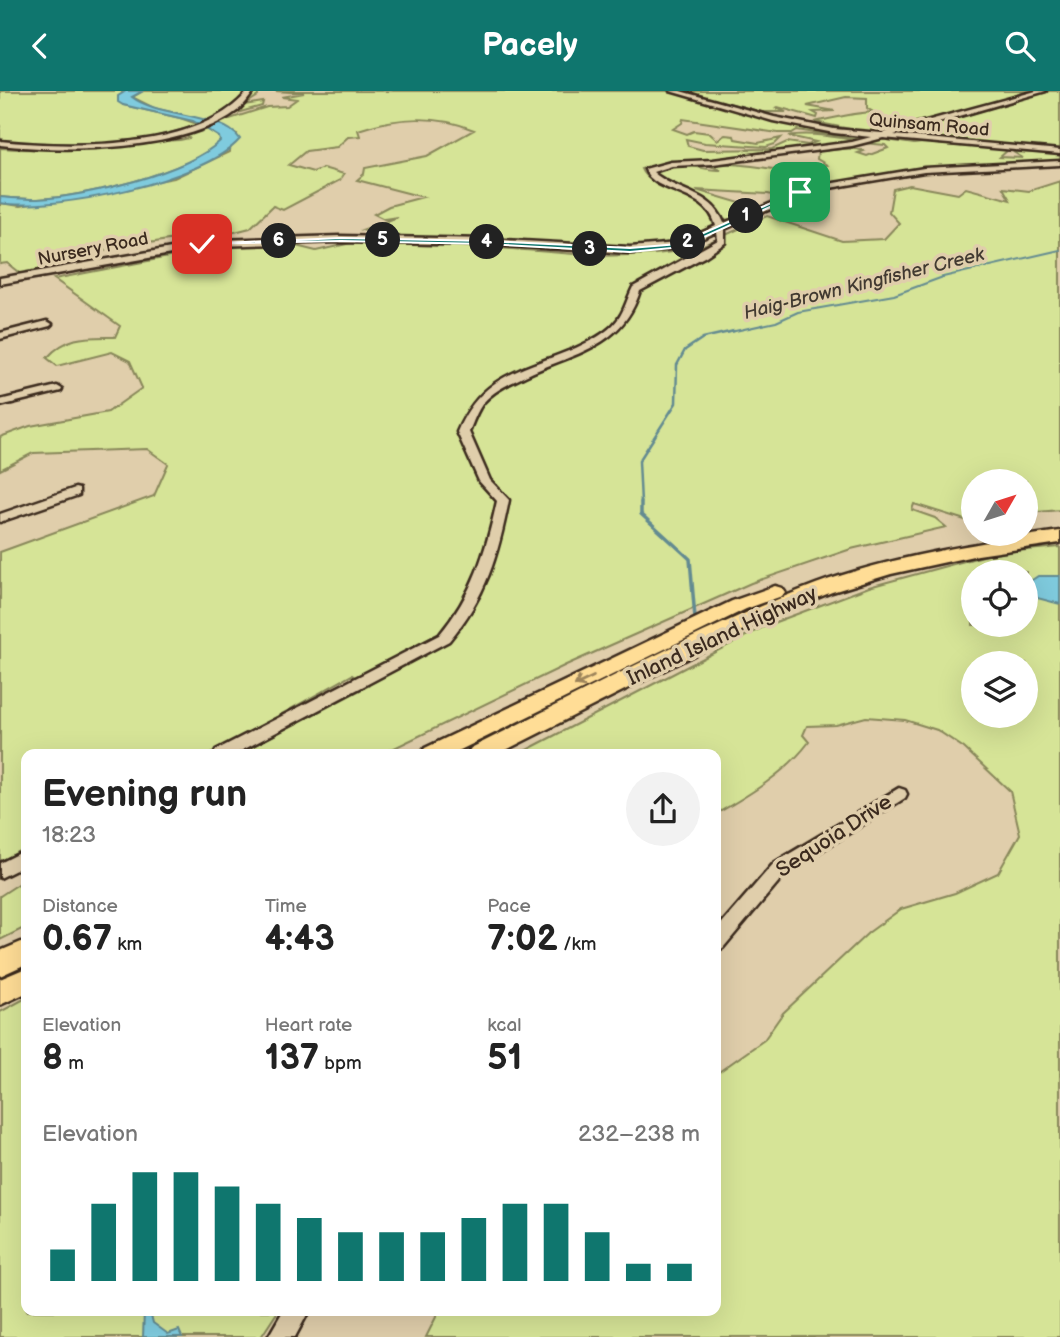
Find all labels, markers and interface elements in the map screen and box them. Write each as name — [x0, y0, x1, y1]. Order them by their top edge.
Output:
text: Pacely — [482, 26, 578, 65]
icon: back — [21, 27, 59, 65]
icon: search — [1001, 27, 1039, 65]
street label: Quinsam Road — [868, 109, 990, 141]
pin — [770, 162, 830, 222]
icon: arrive — [781, 173, 819, 211]
pin: 1 — [728, 199, 764, 233]
text: 1 — [742, 204, 750, 227]
pin — [172, 214, 232, 274]
pin: 6 — [262, 223, 296, 259]
pin: 5 — [366, 223, 400, 257]
icon: check — [183, 225, 221, 263]
pin: 4 — [470, 225, 504, 259]
pin: 2 — [670, 225, 706, 259]
street label: Nursery Road — [36, 228, 150, 270]
text: 5 — [377, 228, 388, 251]
text: 6 — [273, 229, 284, 252]
text: 4 — [481, 230, 492, 253]
text: 2 — [682, 230, 693, 253]
pin: 3 — [572, 231, 608, 267]
text: 3 — [584, 237, 595, 260]
water label: Haig-Brown Kingfisher Creek — [741, 243, 987, 325]
north arrow — [961, 469, 1038, 546]
map controls — [961, 469, 1038, 728]
button: locate — [961, 560, 1038, 637]
street label: Inland Island Highway — [623, 581, 821, 691]
button: layers — [961, 651, 1038, 728]
one-way arrow — [574, 675, 595, 688]
text: Evening run — [42, 772, 247, 817]
button: share — [626, 772, 700, 846]
street label: Sequoia Drive — [771, 789, 897, 883]
text: 18:23 — [42, 821, 96, 849]
text: Distance — [42, 895, 118, 918]
text: Time — [265, 895, 307, 918]
text: Pace — [487, 895, 531, 918]
text: 0.67 — [42, 918, 112, 961]
text: 4:43 — [265, 918, 335, 961]
text: 7:02 — [487, 918, 558, 961]
text: km — [112, 933, 142, 956]
text: /km — [558, 933, 597, 956]
text: Elevation — [42, 1014, 121, 1037]
text: Heart rate — [265, 1014, 352, 1037]
text: kcal — [487, 1014, 521, 1037]
text: 8 — [42, 1037, 63, 1080]
text: 137 — [265, 1037, 319, 1080]
text: 51 — [487, 1037, 522, 1080]
text: m — [63, 1052, 84, 1075]
text: bpm — [319, 1052, 362, 1075]
text: Elevation — [42, 1120, 138, 1148]
text: 232–238 m — [578, 1120, 700, 1148]

